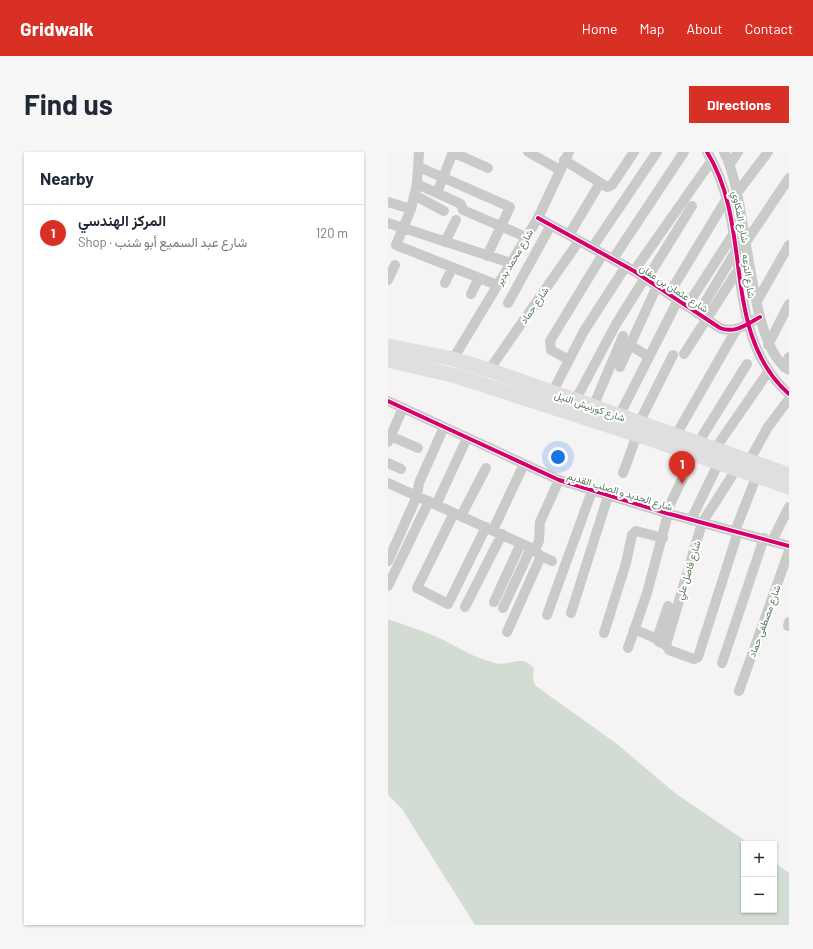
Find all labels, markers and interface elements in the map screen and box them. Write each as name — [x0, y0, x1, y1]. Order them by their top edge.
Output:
text: Gridwalk — [20, 17, 94, 40]
text: Home — [582, 20, 618, 37]
text: Map — [640, 20, 664, 37]
text: About — [686, 20, 723, 37]
text: Contact — [745, 20, 793, 37]
button: Directions — [689, 86, 789, 123]
text: Find us — [24, 87, 113, 121]
text: Nearby — [40, 168, 94, 188]
street label: شارع المكاوي — [727, 190, 752, 244]
text: المركز الهندسي — [78, 211, 166, 229]
text: 1 — [51, 225, 55, 241]
text: 120 m — [316, 225, 348, 241]
street label: شارع محمد بدير — [492, 227, 536, 288]
text: Shop · شارع عبد السميع أبو شنب — [78, 234, 247, 250]
street label: شارع الترعه — [739, 253, 758, 299]
street label: شارع عثمان بن عفان — [637, 261, 711, 316]
street label: شارع حماد — [517, 284, 552, 326]
street label: شارع كورنيش النيل — [553, 388, 627, 425]
your location — [548, 447, 568, 467]
pin: 1 — [669, 451, 695, 484]
street label: شارع الحديد و الصلب القديم — [566, 469, 674, 514]
street label: شارع فاضل علي — [673, 539, 706, 602]
street label: شارع مصطفى حماد — [745, 583, 784, 659]
map controls — [741, 841, 777, 913]
button: + — [741, 841, 777, 877]
button: − — [741, 877, 777, 913]

